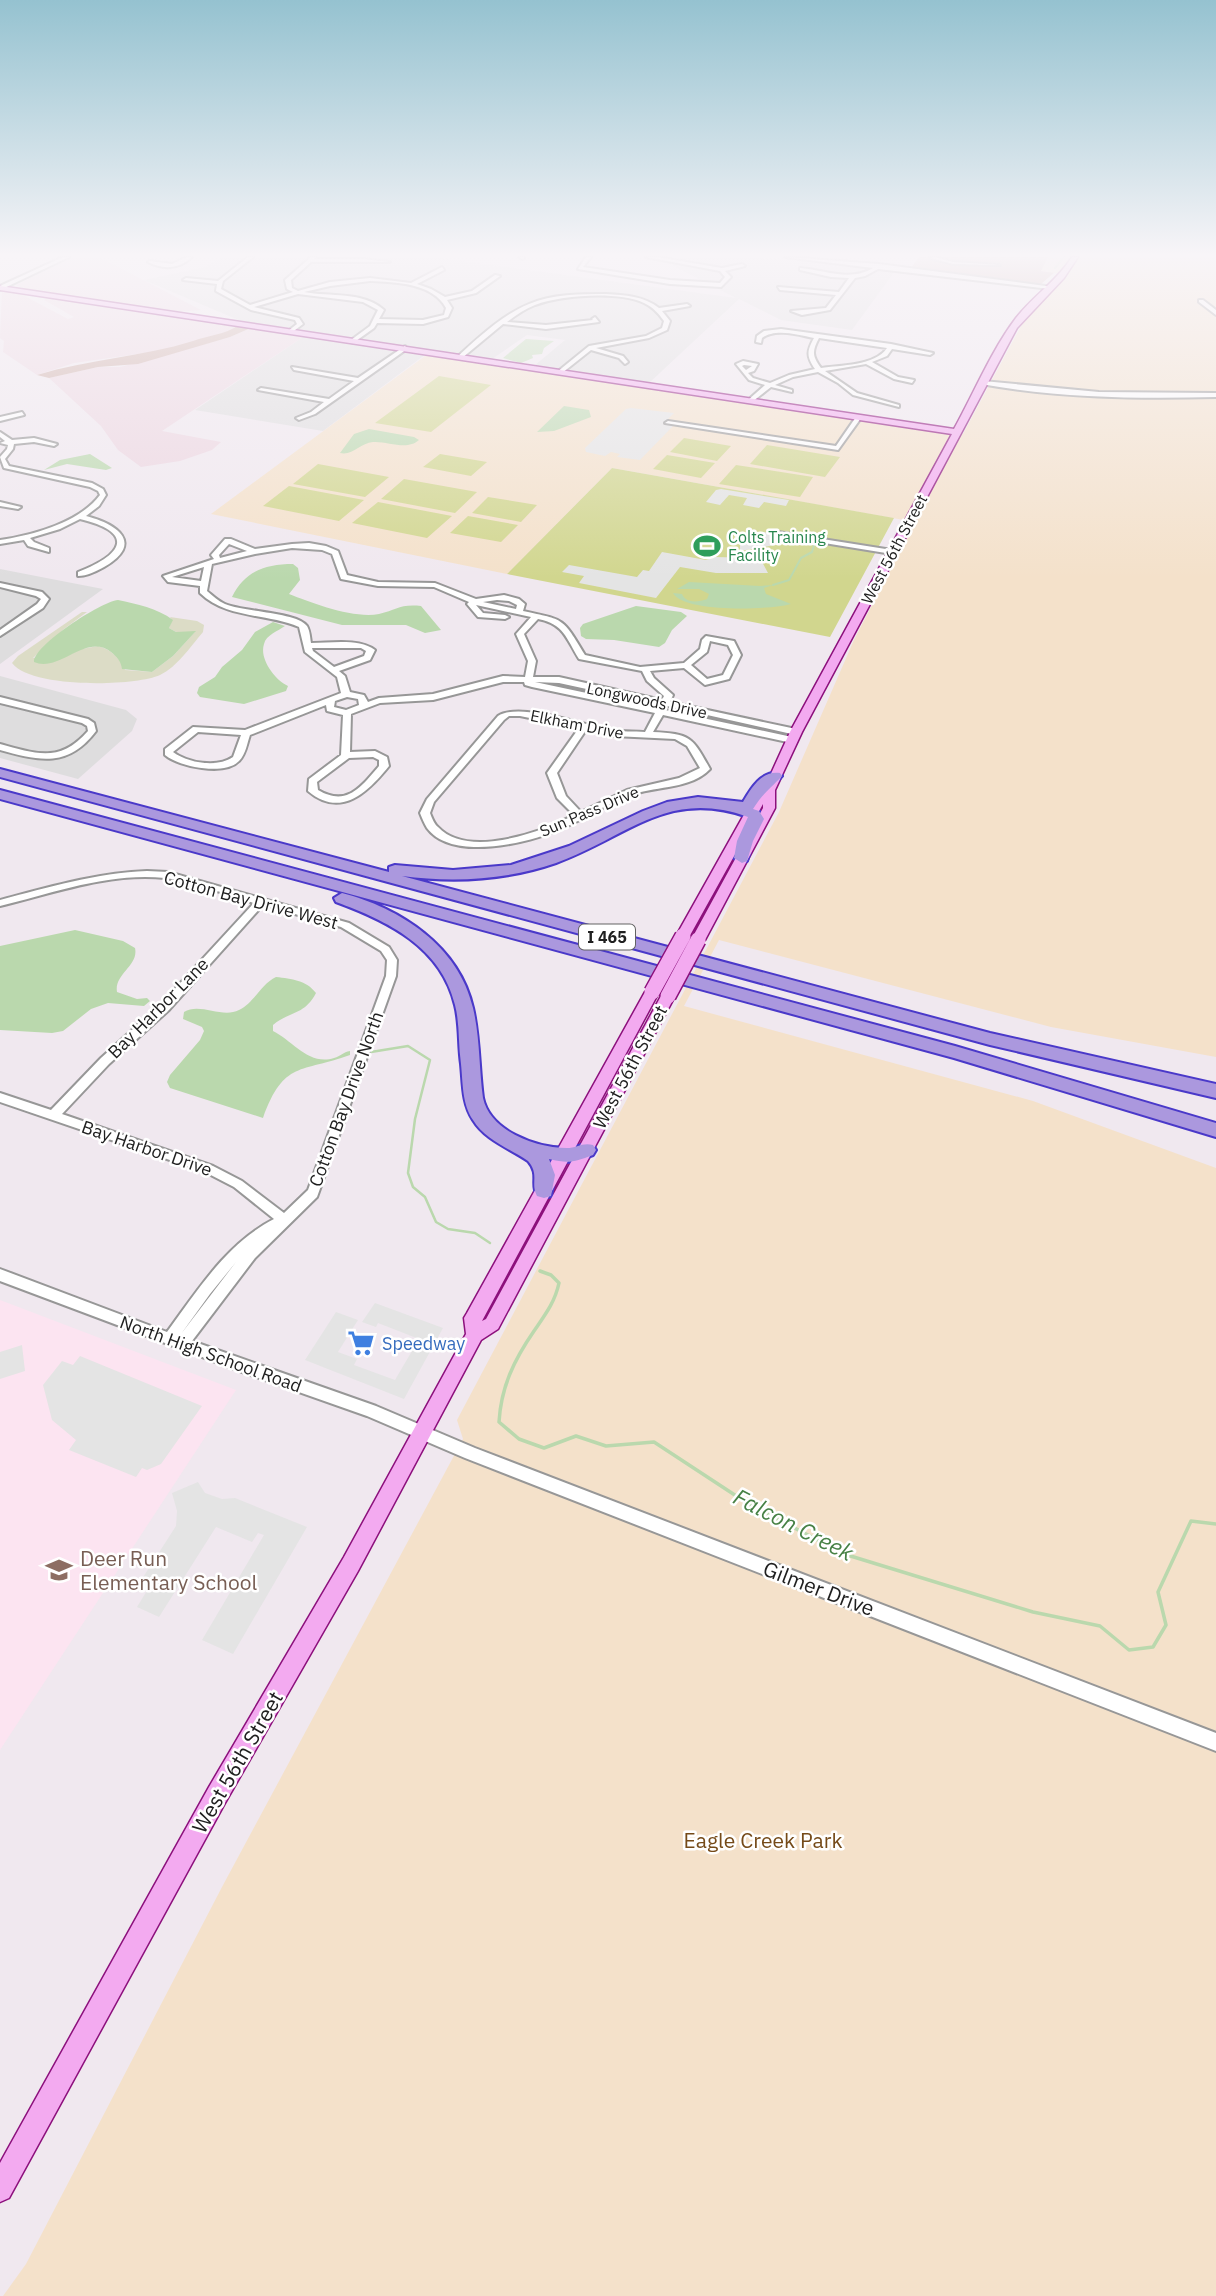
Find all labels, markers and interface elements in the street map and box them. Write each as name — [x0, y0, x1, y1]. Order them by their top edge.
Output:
street label: West 56th Street — [857, 491, 931, 607]
place label: Colts Training Facility — [728, 527, 826, 565]
sports icon: Colts Training Facility — [692, 531, 722, 561]
street label: Longwoods Drive — [585, 677, 709, 723]
street label: Elkham Drive — [529, 705, 626, 743]
street label: Sun Pass Drive — [536, 781, 642, 841]
street label: Cotton Bay Drive West — [161, 866, 341, 934]
road number: I 465 — [579, 925, 635, 950]
street label: Bay Harbor Lane — [103, 953, 213, 1063]
street label: West 56th Street — [588, 1001, 672, 1133]
street label: Cotton Bay Drive North — [304, 1008, 388, 1190]
street label: Bay Harbor Drive — [79, 1115, 215, 1181]
street label: North High School Road — [117, 1310, 305, 1398]
supermarket icon: Speedway — [346, 1328, 376, 1358]
place label: Speedway — [382, 1332, 465, 1355]
water label: Falcon Creek — [729, 1481, 860, 1568]
place label: Deer Run Elementary School — [80, 1544, 257, 1596]
street label: Gilmer Drive — [759, 1554, 879, 1622]
school or university icon: Deer Run Elementary School — [44, 1555, 74, 1585]
street label: West 56th Street — [185, 1686, 289, 1838]
park label: Eagle Creek Park — [684, 1826, 842, 1854]

